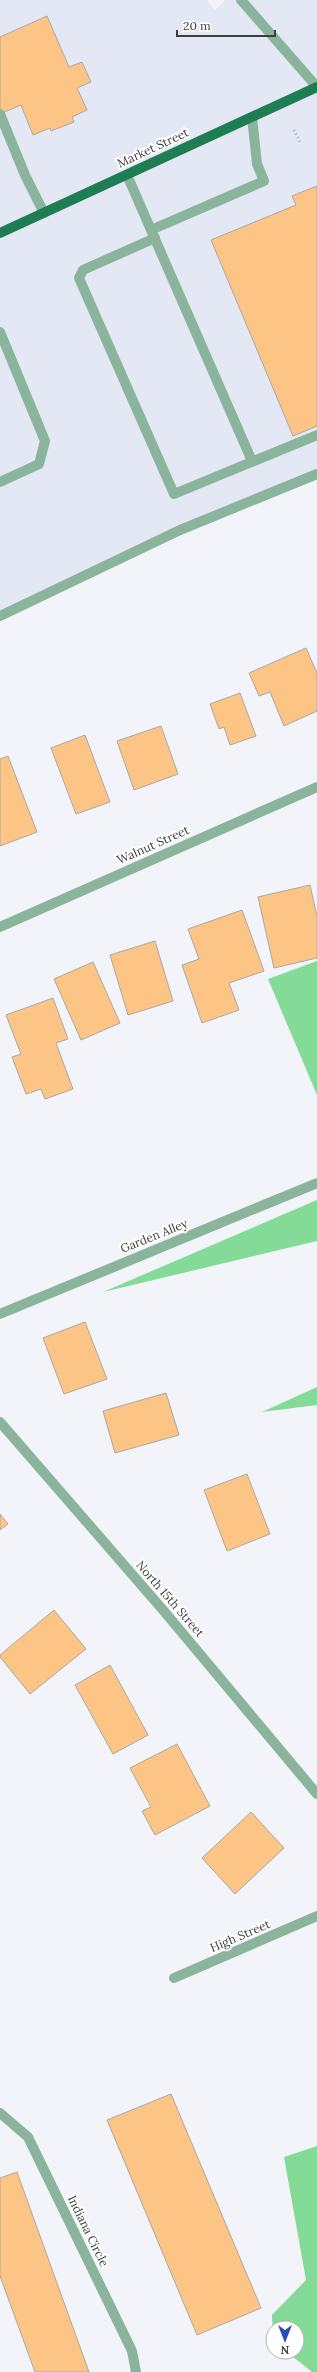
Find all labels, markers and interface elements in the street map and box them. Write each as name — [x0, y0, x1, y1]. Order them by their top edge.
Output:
scale bar — [177, 12, 275, 38]
text: 20 m — [183, 18, 211, 33]
street label: Market Street — [115, 124, 191, 171]
street label: Walnut Street — [114, 822, 191, 867]
street label: Garden Alley — [118, 1215, 190, 1256]
street label: North 15th Street — [133, 1557, 208, 1640]
street label: High Street — [207, 1916, 272, 1955]
street label: Indiana Circle — [65, 2193, 112, 2269]
north arrow — [265, 2320, 305, 2360]
text: N — [280, 2343, 289, 2357]

